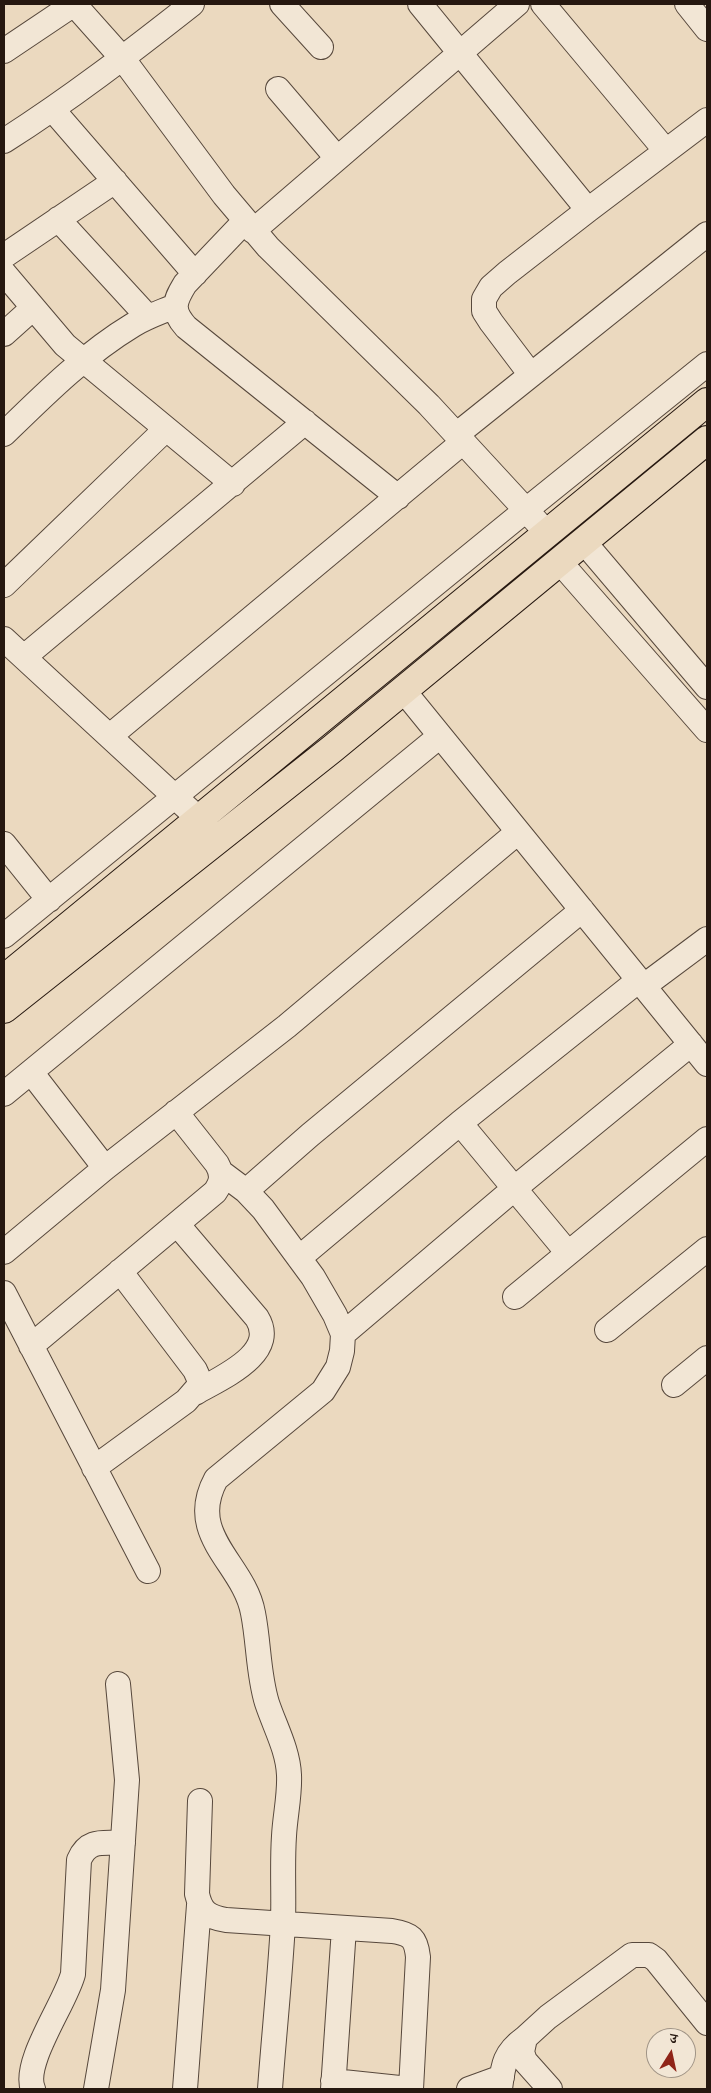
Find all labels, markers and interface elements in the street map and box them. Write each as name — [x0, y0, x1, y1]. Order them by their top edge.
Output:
north arrow — [646, 2028, 696, 2078]
text: उ — [669, 2030, 679, 2048]

